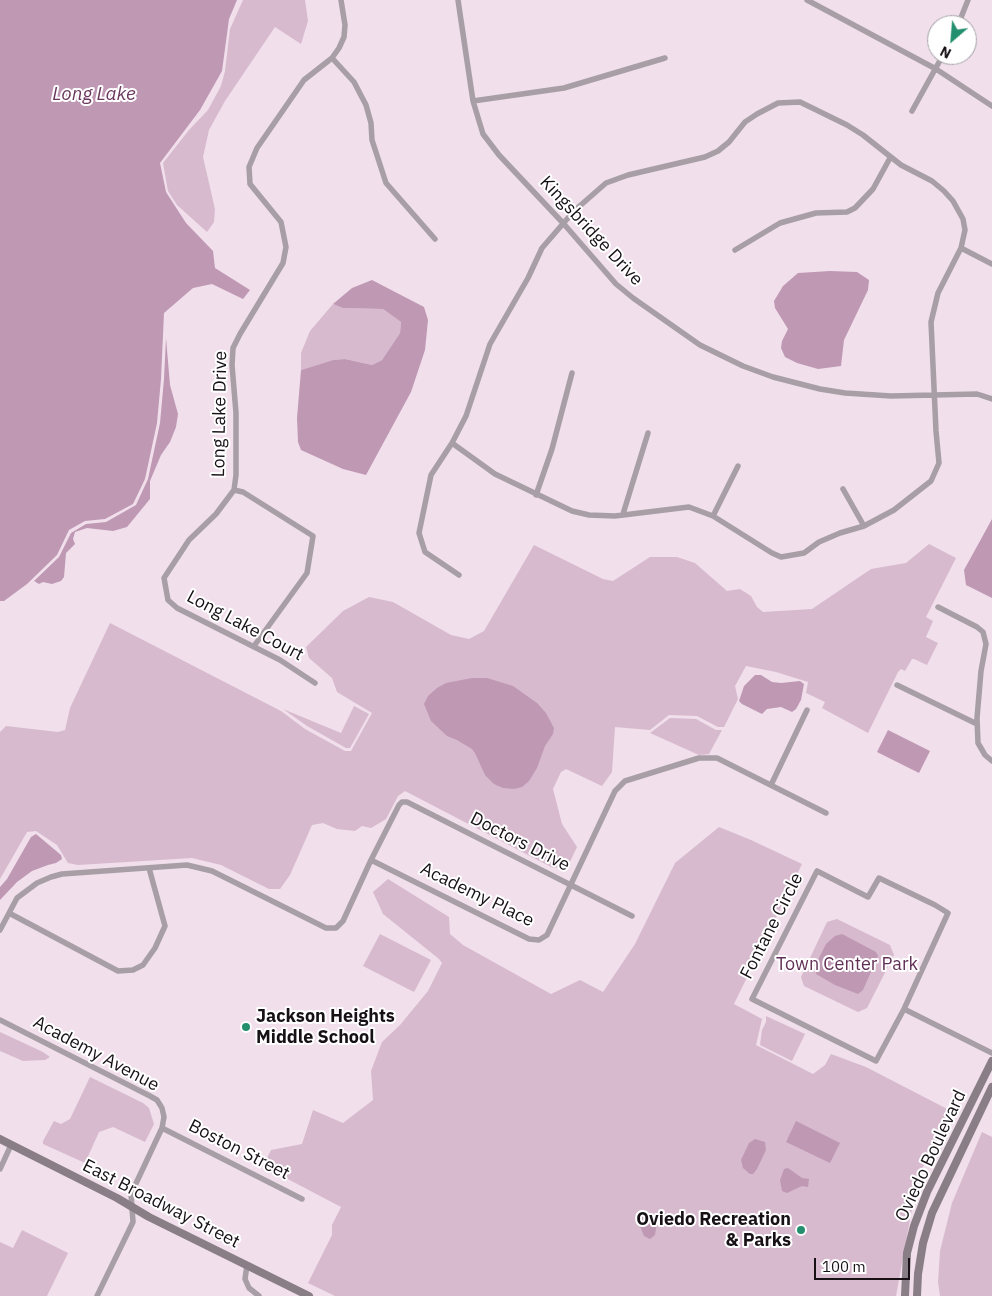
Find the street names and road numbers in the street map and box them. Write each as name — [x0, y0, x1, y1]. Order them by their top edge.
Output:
street label: Kingsbridge Drive — [535, 172, 647, 290]
street label: Long Lake Drive — [208, 351, 232, 477]
street label: Long Lake Court — [183, 586, 307, 666]
street label: Doctors Drive — [467, 808, 573, 876]
street label: Academy Place — [417, 858, 537, 932]
street label: Fontane Circle — [736, 869, 808, 983]
street label: Academy Avenue — [29, 1012, 163, 1096]
street label: Oviedo Boulevard — [891, 1087, 971, 1225]
street label: Boston Street — [185, 1115, 293, 1185]
street label: East Broadway Street — [79, 1155, 243, 1253]

